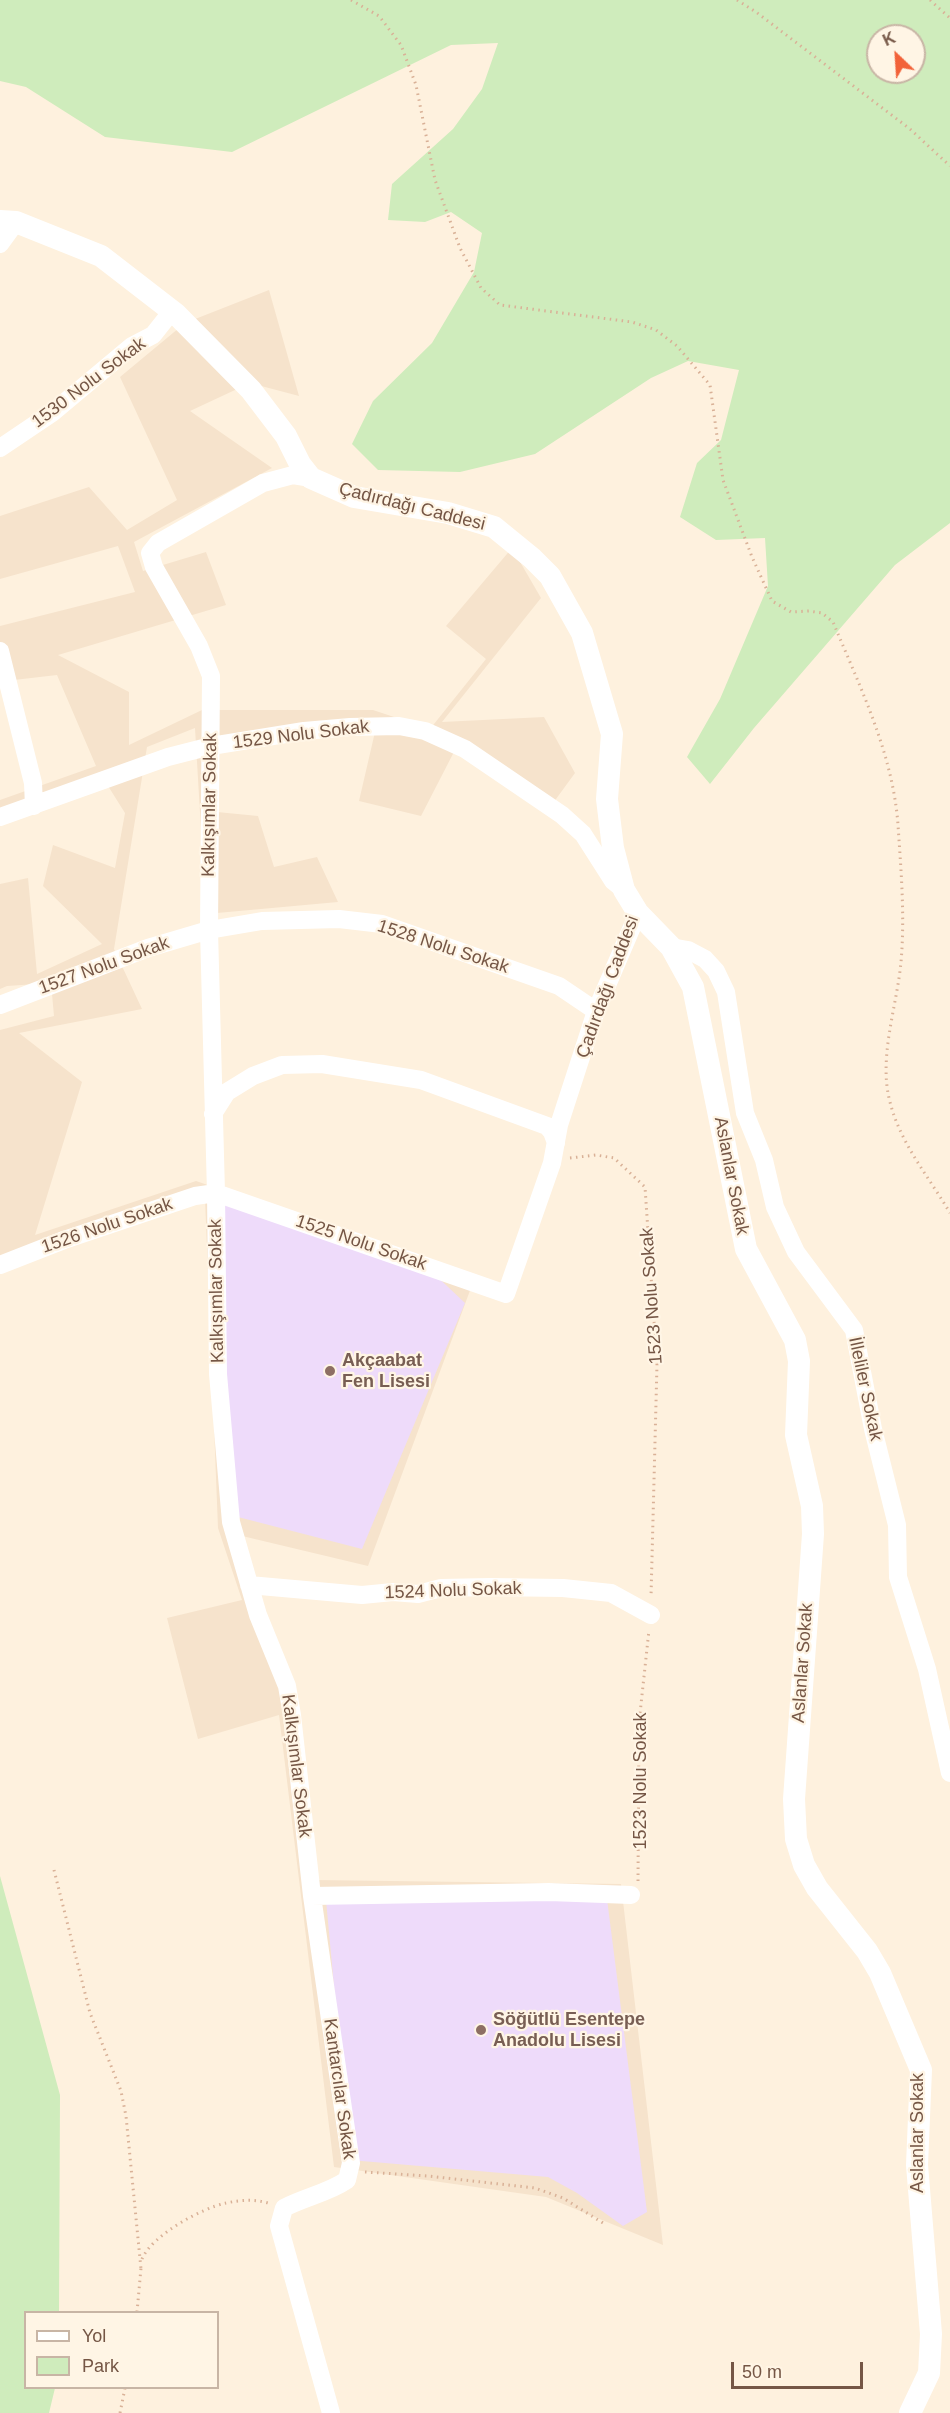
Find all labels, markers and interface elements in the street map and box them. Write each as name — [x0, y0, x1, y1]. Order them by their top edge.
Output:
north arrow — [866, 24, 926, 84]
text: K — [880, 29, 898, 49]
street label: 1530 Nolu Sokak — [28, 333, 150, 433]
street label: Çadırdağı Caddesi — [337, 478, 487, 536]
street label: 1529 Nolu Sokak — [232, 716, 370, 754]
street label: Kalkışımlar Sokak — [198, 733, 222, 877]
street label: Çadırdağı Caddesi — [572, 913, 644, 1061]
street label: 1528 Nolu Sokak — [374, 916, 512, 978]
street label: 1527 Nolu Sokak — [36, 932, 172, 1000]
street label: Aslanlar Sokak — [709, 1115, 753, 1237]
street label: 1526 Nolu Sokak — [39, 1193, 175, 1259]
street label: 1525 Nolu Sokak — [293, 1210, 429, 1276]
street label: Kalkışımlar Sokak — [205, 1219, 229, 1363]
street label: 1523 Nolu Sokak — [636, 1227, 668, 1365]
street label: İlleliler Sokak — [843, 1335, 887, 1443]
place label: Akçaabat Fen Lisesi — [342, 1350, 430, 1392]
marker: Akçaabat Fen Lisesi — [323, 1364, 337, 1378]
street label: 1524 Nolu Sokak — [384, 1578, 522, 1604]
street label: Aslanlar Sokak — [788, 1602, 818, 1724]
street label: Kalkışımlar Sokak — [277, 1693, 315, 1839]
street label: 1523 Nolu Sokak — [630, 1712, 652, 1850]
place label: Söğütlü Esentepe Anadolu Lisesi — [493, 2009, 645, 2052]
street label: Kantarcılar Sokak — [318, 2017, 360, 2161]
marker: Söğütlü Esentepe Anadolu Lisesi — [474, 2023, 488, 2037]
street label: Aslanlar Sokak — [907, 2073, 929, 2193]
legend — [24, 2311, 219, 2389]
text: Yol — [82, 2326, 106, 2346]
scale bar — [734, 2350, 866, 2388]
text: Park — [82, 2356, 119, 2376]
text: 50 m — [742, 2362, 782, 2382]

